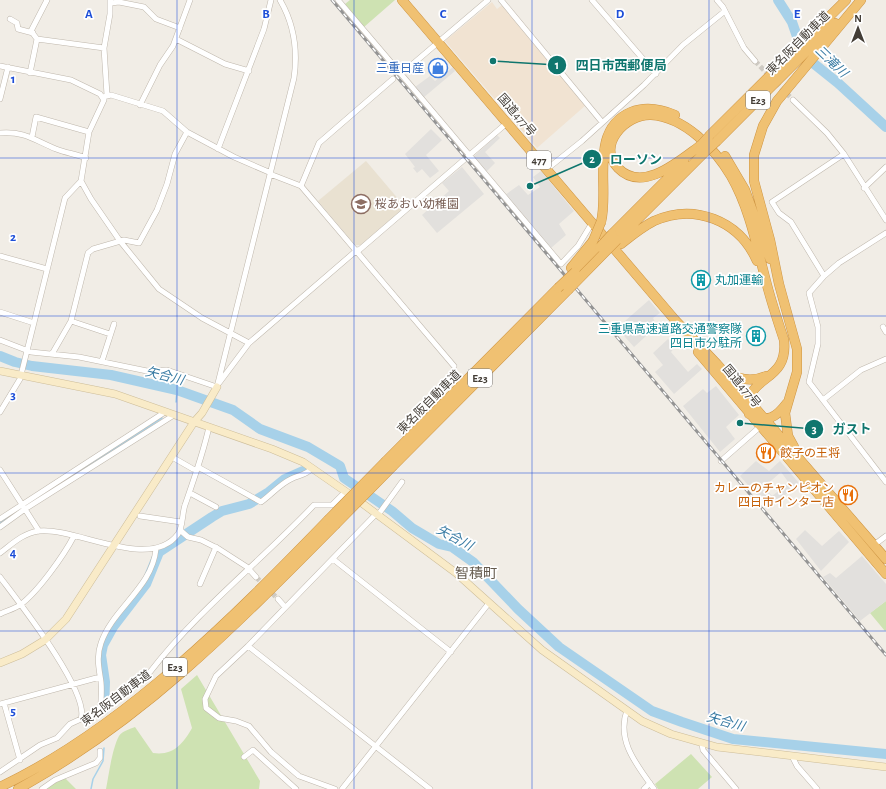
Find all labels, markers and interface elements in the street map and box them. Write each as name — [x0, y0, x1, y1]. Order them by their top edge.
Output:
text: A — [85, 8, 93, 21]
text: B — [262, 8, 270, 21]
text: C — [440, 8, 447, 21]
text: D — [616, 8, 625, 21]
street label: 東名阪自動車道 — [763, 8, 832, 77]
text: E — [794, 8, 801, 21]
north arrow — [838, 8, 878, 48]
text: N — [854, 13, 862, 24]
water label: 三滝川 — [812, 43, 852, 82]
callout: 四日市西郵便局 — [547, 53, 674, 78]
shop icon: 三重日産 — [427, 57, 449, 79]
text: 四日市西郵便局 — [575, 58, 667, 73]
text: 1 — [555, 59, 559, 71]
place label: 三重日産 — [376, 61, 424, 74]
text: 1 — [11, 73, 15, 86]
street label: 国道477号 — [495, 91, 539, 138]
road number: E23 — [746, 91, 770, 109]
callout: ローソン — [582, 147, 670, 172]
road number: 477 — [527, 151, 551, 169]
text: 2 — [589, 153, 595, 165]
text: ローソン — [610, 154, 662, 167]
school or university icon: 桜あおい幼稚園 — [350, 193, 372, 215]
place label: 桜あおい幼稚園 — [375, 197, 459, 210]
text: 2 — [10, 231, 16, 244]
building icon: 丸加運輸 — [690, 269, 712, 291]
place label: 丸加運輸 — [715, 273, 763, 286]
place label: 三重県高速道路交通警察隊 四日市分駐所 — [598, 322, 742, 349]
building icon: 三重県高速道路交通警察隊 四日市分駐所 — [745, 325, 767, 347]
street label: 国道477号 — [721, 362, 764, 410]
water label: 矢合川 — [144, 364, 187, 388]
street label: 東名阪自動車道 — [394, 367, 463, 436]
road number: E23 — [468, 369, 492, 387]
text: 3 — [10, 389, 16, 402]
callout: ガスト — [804, 417, 879, 442]
text: ガスト — [832, 422, 872, 437]
text: 3 — [811, 423, 817, 435]
restaurant icon: 餃子の王将 — [755, 442, 777, 464]
place label: 餃子の王将 — [780, 447, 840, 459]
place label: カレーのチャンピオン 四日市インター店 — [714, 482, 834, 508]
restaurant icon: カレーのチャンピオン 四日市インター店 — [837, 484, 859, 506]
water label: 矢合川 — [434, 523, 477, 554]
text: 4 — [10, 547, 17, 560]
district label: 智積町 — [455, 565, 497, 581]
road number: E23 — [163, 658, 187, 676]
street label: 東名阪自動車道 — [78, 667, 153, 728]
text: 5 — [10, 705, 16, 718]
water label: 矢合川 — [705, 710, 748, 735]

